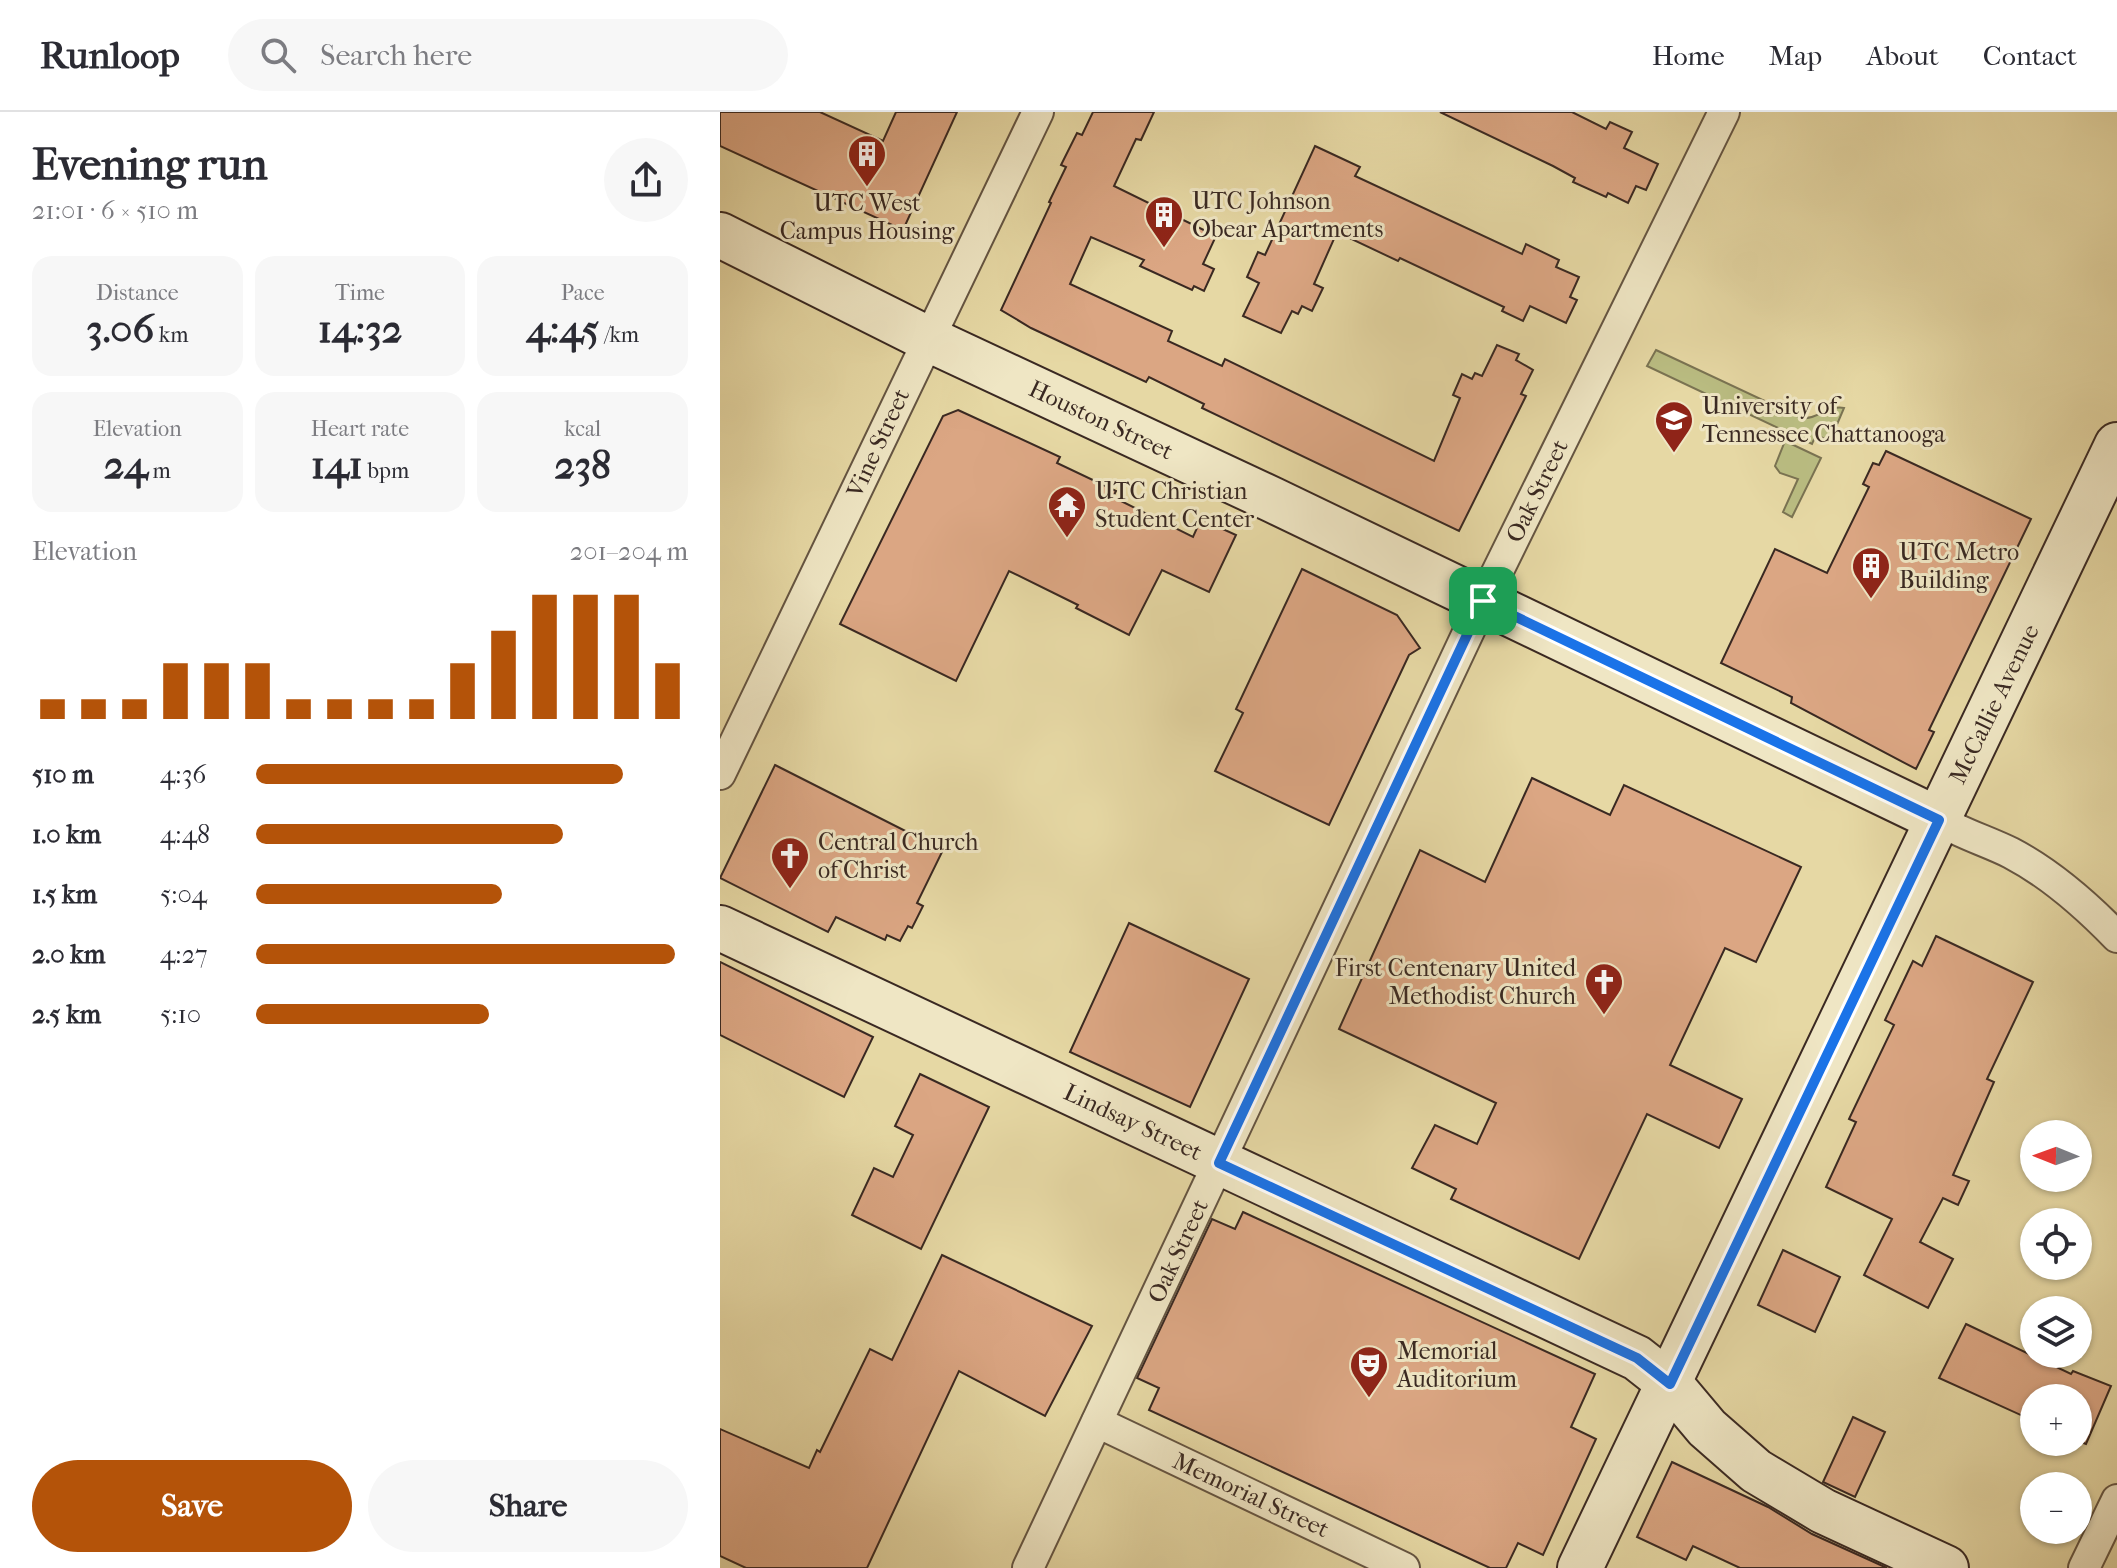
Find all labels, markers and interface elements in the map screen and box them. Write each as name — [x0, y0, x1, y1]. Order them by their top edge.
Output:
search box — [228, 19, 788, 91]
text: Runloop — [40, 33, 180, 78]
icon: search — [256, 33, 300, 77]
text: Search here — [320, 38, 472, 73]
text: Home — [1652, 39, 1725, 72]
text: Map — [1769, 39, 1822, 72]
text: About — [1866, 39, 1939, 72]
text: Contact — [1983, 39, 2077, 72]
building icon: UTC West Campus Housing — [846, 133, 888, 188]
button: share — [604, 138, 688, 222]
text: Evening run — [32, 139, 267, 190]
place label: UTC Johnson Obear Apartments — [1192, 187, 1384, 243]
place label: UTC West Campus Housing — [780, 189, 955, 245]
building icon: UTC Johnson Obear Apartments — [1143, 194, 1185, 249]
text: 21:01 · 6 × 510 m — [32, 195, 198, 226]
text: Distance — [96, 280, 179, 306]
text: Time — [335, 280, 385, 306]
text: Pace — [561, 280, 605, 306]
text: 3.06 — [86, 306, 154, 352]
text: 14:32 — [318, 306, 402, 352]
text: 4:45 — [526, 306, 599, 352]
text: km — [154, 322, 188, 348]
text: /km — [599, 322, 639, 348]
street label: Houston Street — [1024, 374, 1178, 466]
street label: Vine Street — [840, 384, 916, 503]
place label: University of Tennessee Chattanooga — [1702, 392, 1946, 448]
school or university icon: University of Tennessee Chattanooga — [1653, 399, 1695, 454]
text: Elevation — [93, 416, 182, 442]
text: Heart rate — [311, 416, 409, 442]
text: kcal — [564, 416, 601, 442]
street label: Oak Street — [1500, 435, 1574, 547]
text: 24 — [104, 442, 148, 488]
text: 141 — [311, 442, 363, 488]
text: 238 — [554, 442, 611, 488]
text: m — [148, 458, 171, 484]
text: bpm — [363, 458, 409, 484]
place label: UTC Christian Student Center — [1095, 477, 1255, 533]
temple icon: UTC Christian Student Center — [1046, 484, 1088, 539]
text: Elevation — [32, 536, 137, 567]
text: 201–204 m — [570, 536, 688, 567]
place label: UTC Metro Building — [1899, 538, 2019, 594]
building icon: UTC Metro Building — [1850, 545, 1892, 600]
pin — [1449, 567, 1517, 635]
icon: arrive — [1461, 579, 1505, 623]
street label: McCallie Avenue — [1943, 619, 2045, 788]
text: 510 m — [32, 759, 94, 790]
text: 4:36 — [160, 759, 206, 790]
text: 1.0 km — [32, 819, 101, 850]
text: 4:48 — [160, 819, 210, 850]
place label: Central Church of Christ — [818, 828, 979, 884]
church icon: Central Church of Christ — [769, 835, 811, 890]
text: 1.5 km — [32, 879, 97, 910]
text: 5:04 — [160, 879, 207, 910]
text: 2.0 km — [32, 939, 105, 970]
text: 4:27 — [160, 939, 208, 970]
place label: First Centenary United Methodist Church — [1335, 954, 1577, 1010]
church icon: First Centenary United Methodist Church — [1583, 961, 1625, 1016]
text: 2.5 km — [32, 999, 101, 1030]
text: 5:10 — [160, 999, 201, 1030]
street label: Lindsay Street — [1059, 1078, 1207, 1166]
north arrow — [2020, 1120, 2092, 1192]
map controls — [2020, 1120, 2092, 1544]
street label: Oak Street — [1142, 1194, 1214, 1307]
button: locate — [2020, 1208, 2092, 1280]
button: layers — [2020, 1296, 2092, 1368]
place label: Memorial Auditorium — [1396, 1337, 1517, 1393]
theatre icon: Memorial Auditorium — [1348, 1344, 1390, 1399]
button: + — [2020, 1384, 2092, 1456]
street label: Memorial Street — [1169, 1447, 1334, 1544]
button: Save — [32, 1460, 352, 1552]
button: Share — [368, 1460, 688, 1552]
button: − — [2020, 1472, 2092, 1544]

